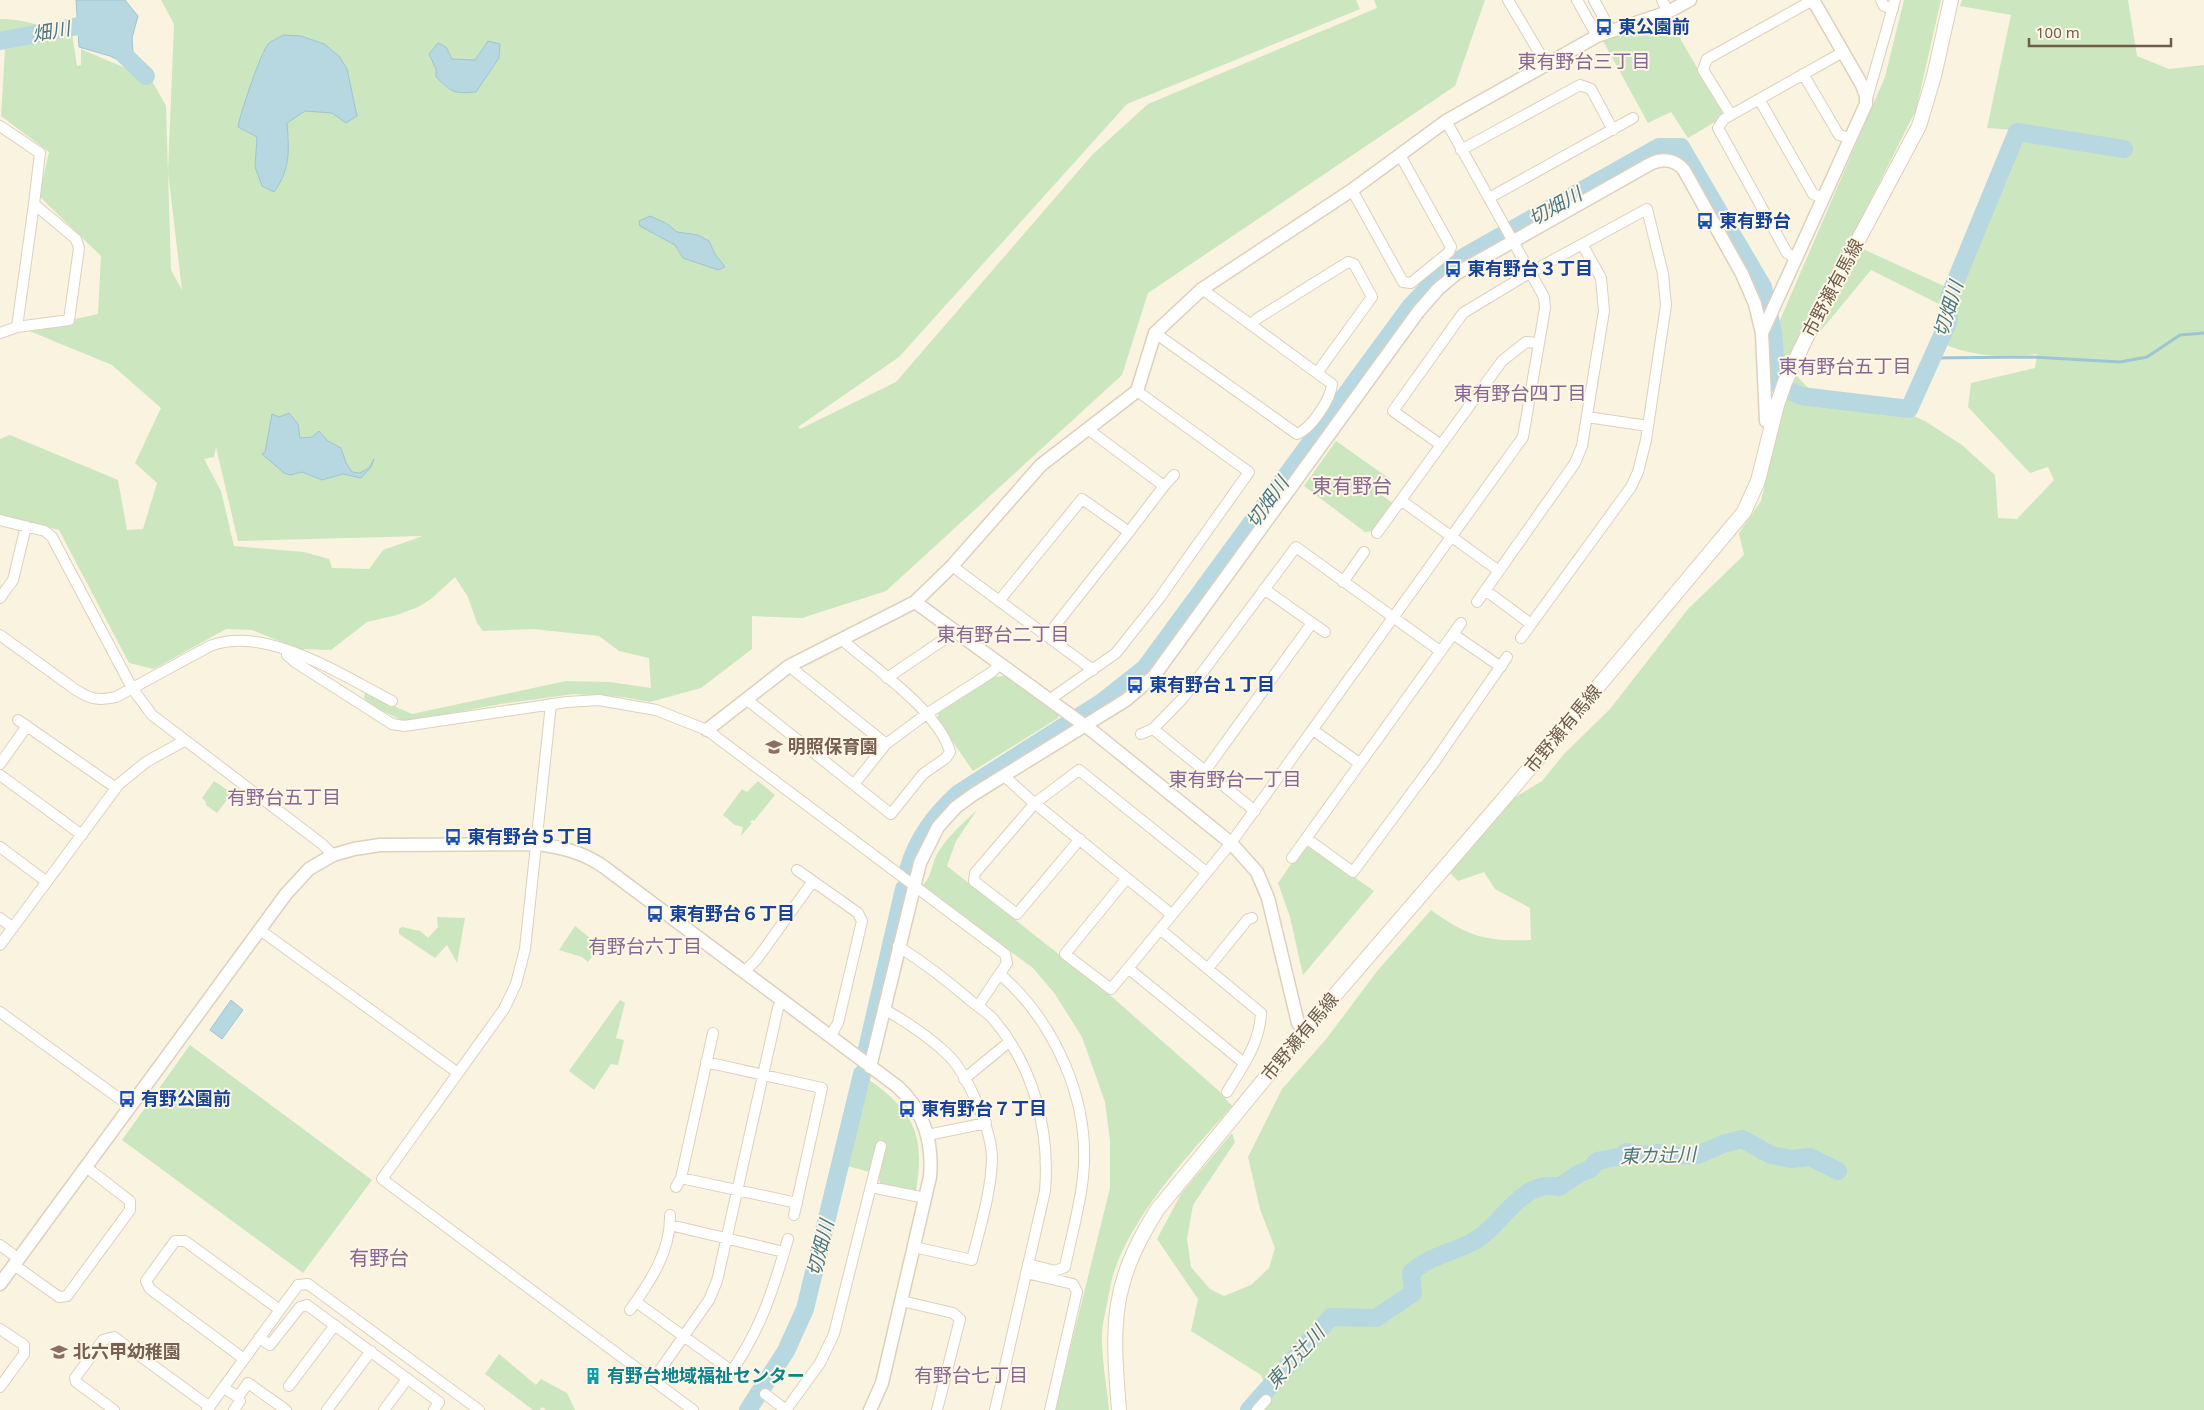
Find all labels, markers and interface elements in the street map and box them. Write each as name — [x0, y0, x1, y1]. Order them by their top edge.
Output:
place label: 東公園前 — [1618, 14, 1690, 38]
water label: 畑川 — [30, 15, 74, 47]
scale bar — [2029, 15, 2172, 47]
bus stop icon: 東公園前 — [1594, 17, 1614, 37]
text: 100 m — [2036, 22, 2080, 42]
district label: 東有野台三丁目 — [1517, 48, 1651, 74]
water label: 切畑川 — [1524, 180, 1588, 231]
place label: 東有野台 — [1719, 208, 1791, 232]
bus stop icon: 東有野台 — [1695, 211, 1715, 231]
street label: 市野瀬有馬線 — [1796, 234, 1868, 341]
place label: 東有野台３丁目 — [1467, 256, 1593, 280]
bus stop icon: 東有野台３丁目 — [1443, 259, 1463, 279]
water label: 切畑川 — [1927, 276, 1969, 340]
district label: 東有野台五丁目 — [1778, 353, 1912, 379]
district label: 東有野台四丁目 — [1453, 380, 1587, 406]
water label: 切畑川 — [1240, 470, 1295, 533]
district label: 東有野台 — [1312, 472, 1392, 499]
district label: 東有野台二丁目 — [936, 621, 1070, 647]
place label: 東有野台１丁目 — [1149, 672, 1275, 696]
bus stop icon: 東有野台１丁目 — [1125, 675, 1145, 695]
street label: 市野瀬有馬線 — [1518, 679, 1606, 777]
place label: 明照保育園 — [788, 734, 878, 758]
school or university icon: 明照保育園 — [764, 737, 784, 757]
district label: 東有野台一丁目 — [1168, 766, 1302, 792]
district label: 有野台五丁目 — [227, 784, 341, 810]
place label: 東有野台５丁目 — [467, 824, 593, 848]
bus stop icon: 東有野台５丁目 — [443, 827, 463, 847]
place label: 東有野台６丁目 — [669, 901, 795, 925]
bus stop icon: 東有野台６丁目 — [645, 904, 665, 924]
district label: 有野台六丁目 — [588, 933, 702, 959]
street label: 市野瀬有馬線 — [1255, 987, 1343, 1085]
place label: 有野公園前 — [141, 1086, 231, 1110]
bus stop icon: 有野公園前 — [117, 1089, 137, 1109]
place label: 東有野台７丁目 — [921, 1096, 1047, 1120]
bus stop icon: 東有野台７丁目 — [897, 1099, 917, 1119]
water label: 東カ辻川 — [1620, 1141, 1698, 1169]
water label: 切畑川 — [800, 1215, 840, 1279]
district label: 有野台 — [349, 1244, 409, 1271]
water label: 東カ辻川 — [1260, 1319, 1331, 1394]
place label: 北六甲幼稚園 — [73, 1339, 181, 1363]
school or university icon: 北六甲幼稚園 — [49, 1342, 69, 1362]
district label: 有野台七丁目 — [914, 1362, 1028, 1388]
place label: 有野台地域福祉センター — [607, 1363, 805, 1387]
building icon: 有野台地域福祉センター — [583, 1366, 603, 1386]

